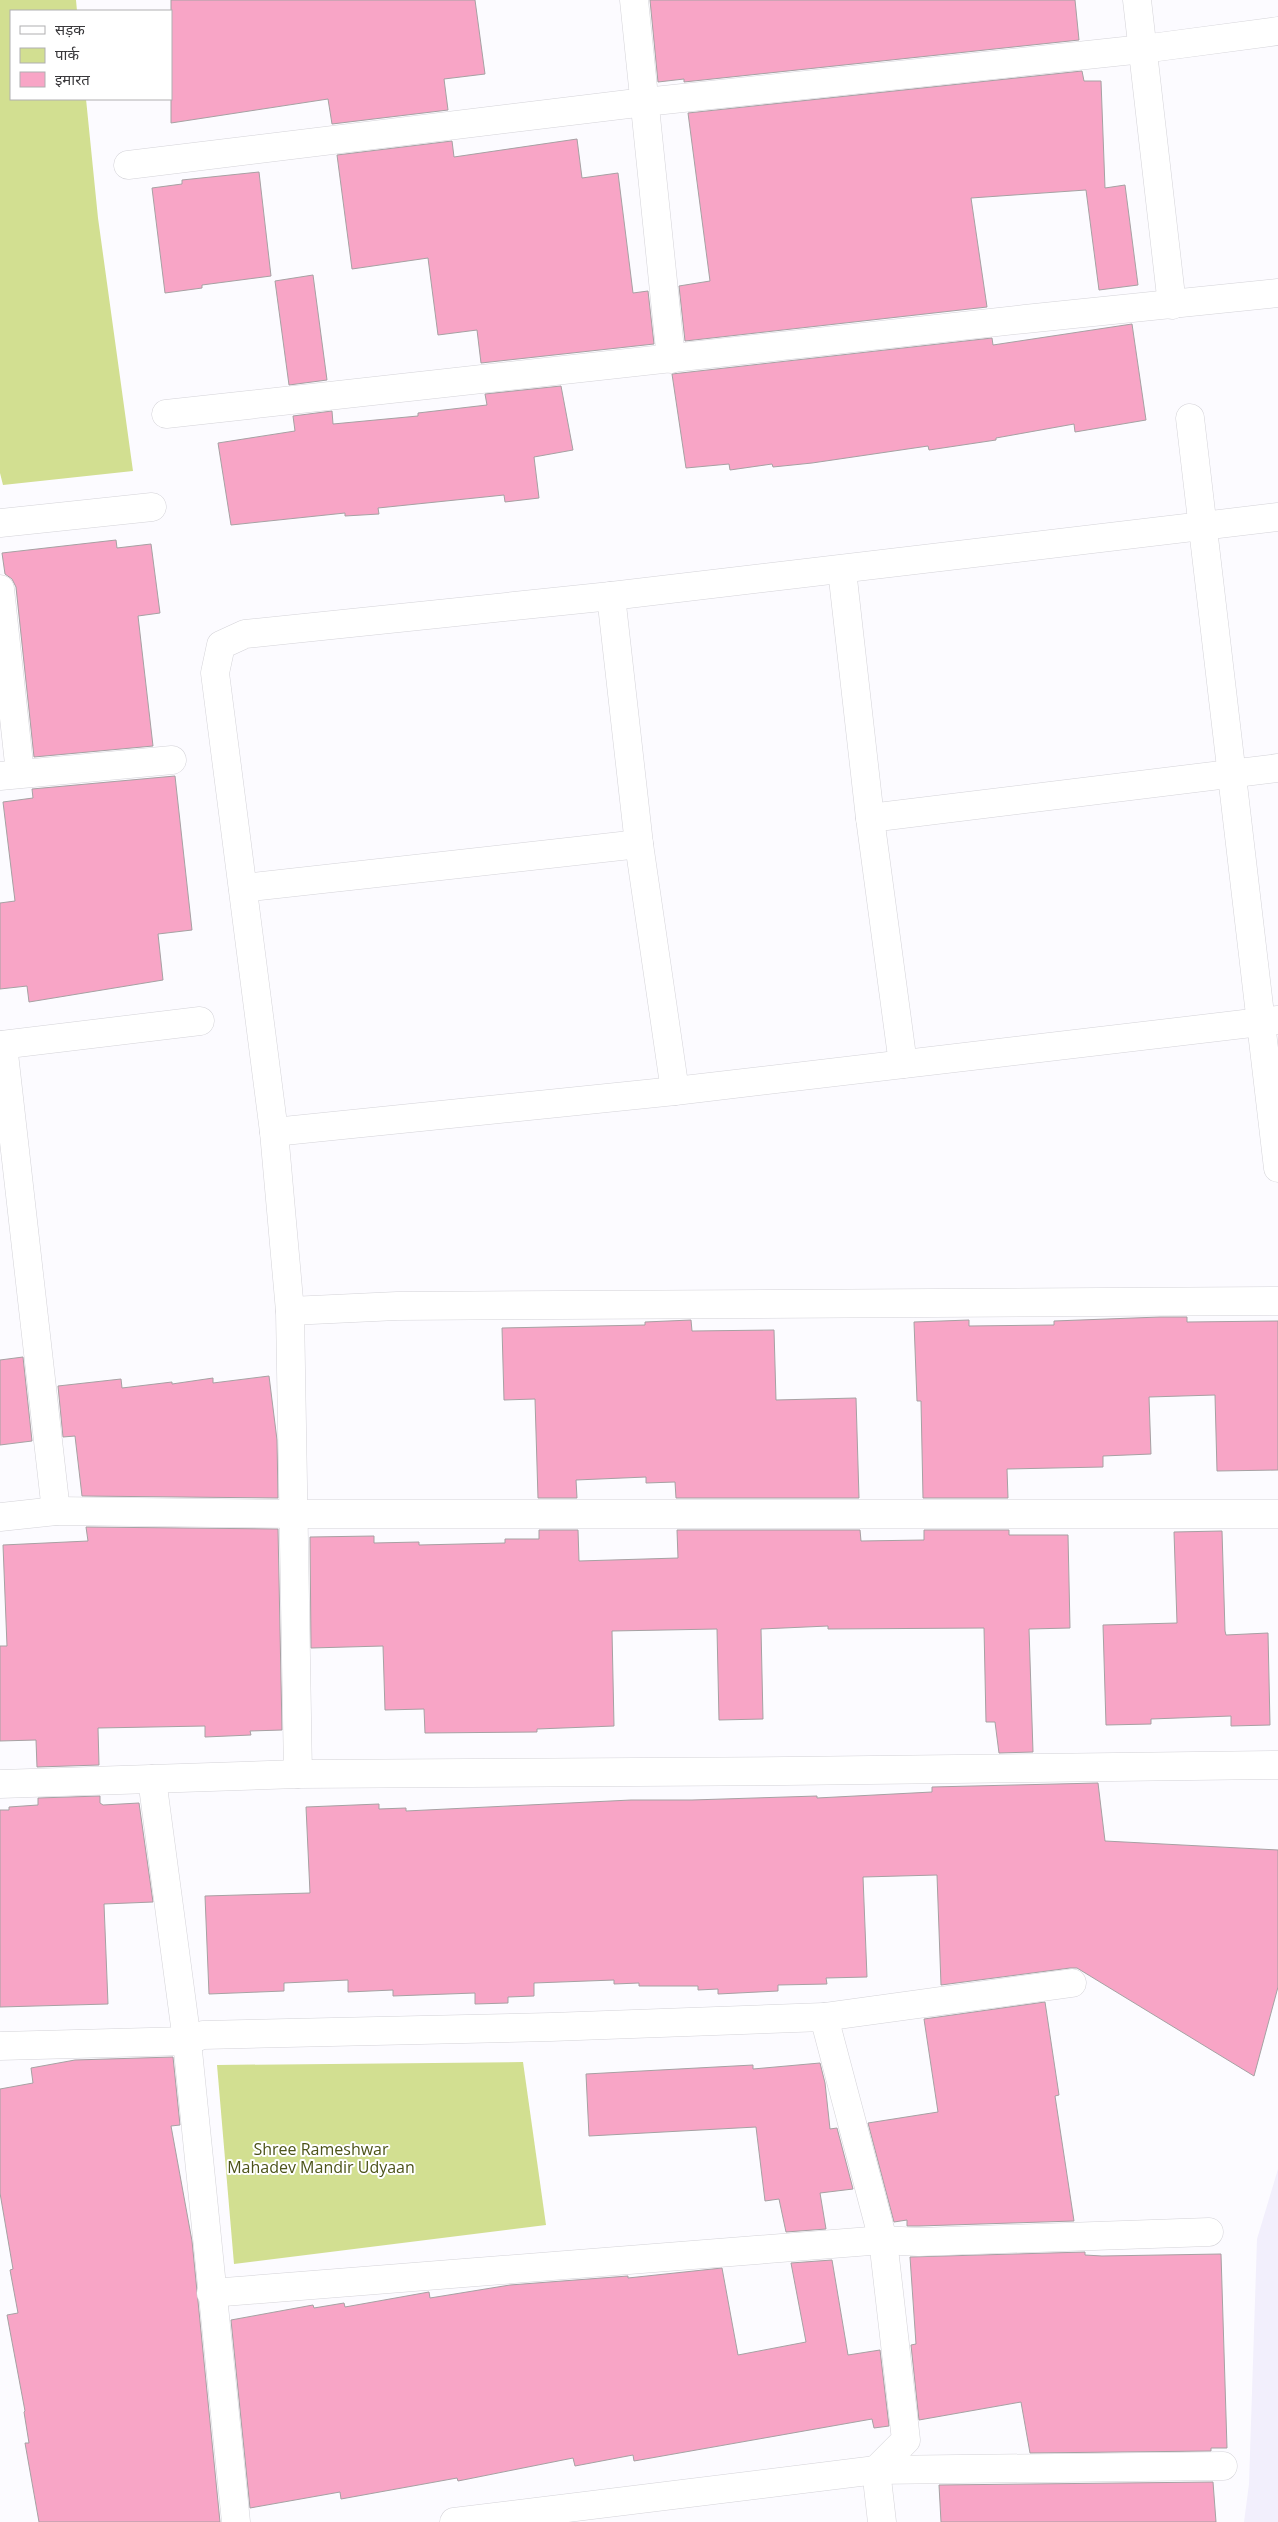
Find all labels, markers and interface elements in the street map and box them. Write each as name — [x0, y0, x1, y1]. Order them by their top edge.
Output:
legend — [10, 10, 172, 100]
text: सड़क — [55, 19, 85, 39]
text: पार्क — [55, 44, 79, 64]
text: इमारत — [55, 69, 90, 89]
park label: Shree Rameshwar Mahadev Mandir Udyaan — [227, 2138, 415, 2178]

